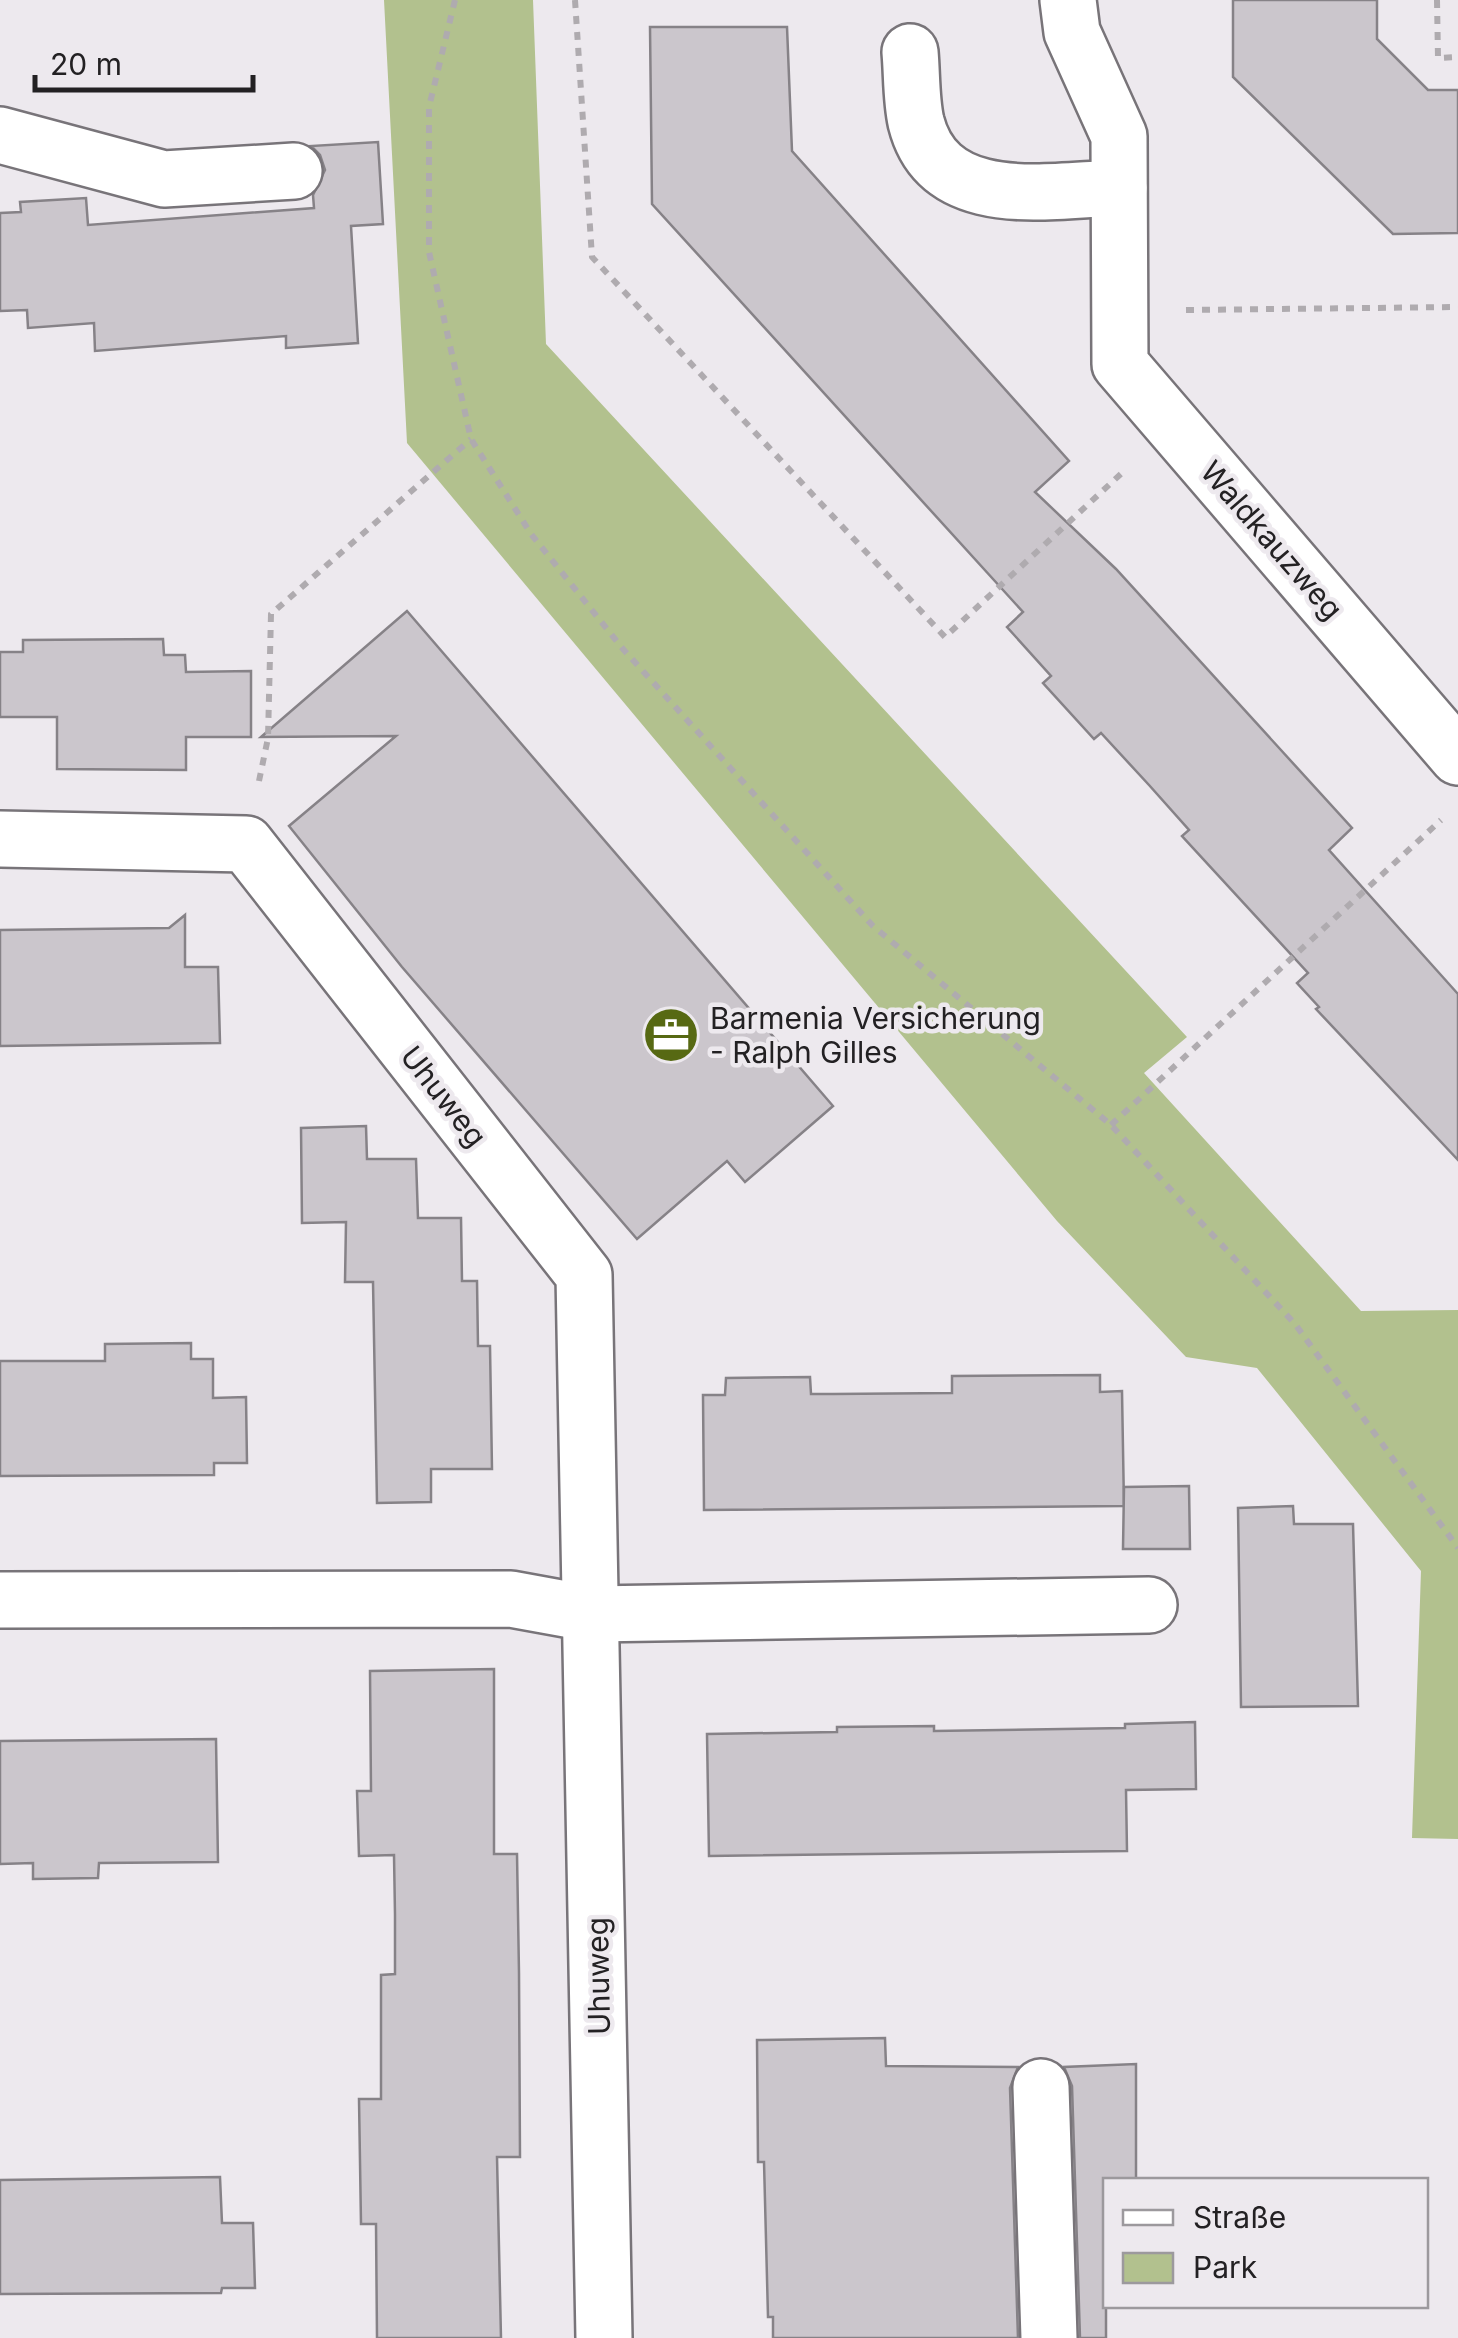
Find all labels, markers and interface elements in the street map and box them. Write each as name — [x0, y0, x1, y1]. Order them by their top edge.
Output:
scale bar — [35, 30, 252, 92]
text: 20 m — [50, 46, 122, 82]
street label: Waldkauzweg — [1193, 453, 1351, 627]
place label: Barmenia Versicherung - Ralph Gilles — [710, 1000, 1041, 1070]
office icon: Barmenia Versicherung - Ralph Gilles — [641, 1005, 701, 1065]
street label: Uhuweg — [394, 1039, 494, 1153]
street label: Uhuweg — [579, 1917, 617, 2035]
legend — [1103, 2178, 1428, 2308]
text: Straße — [1193, 2199, 1286, 2235]
text: Park — [1193, 2249, 1258, 2285]

